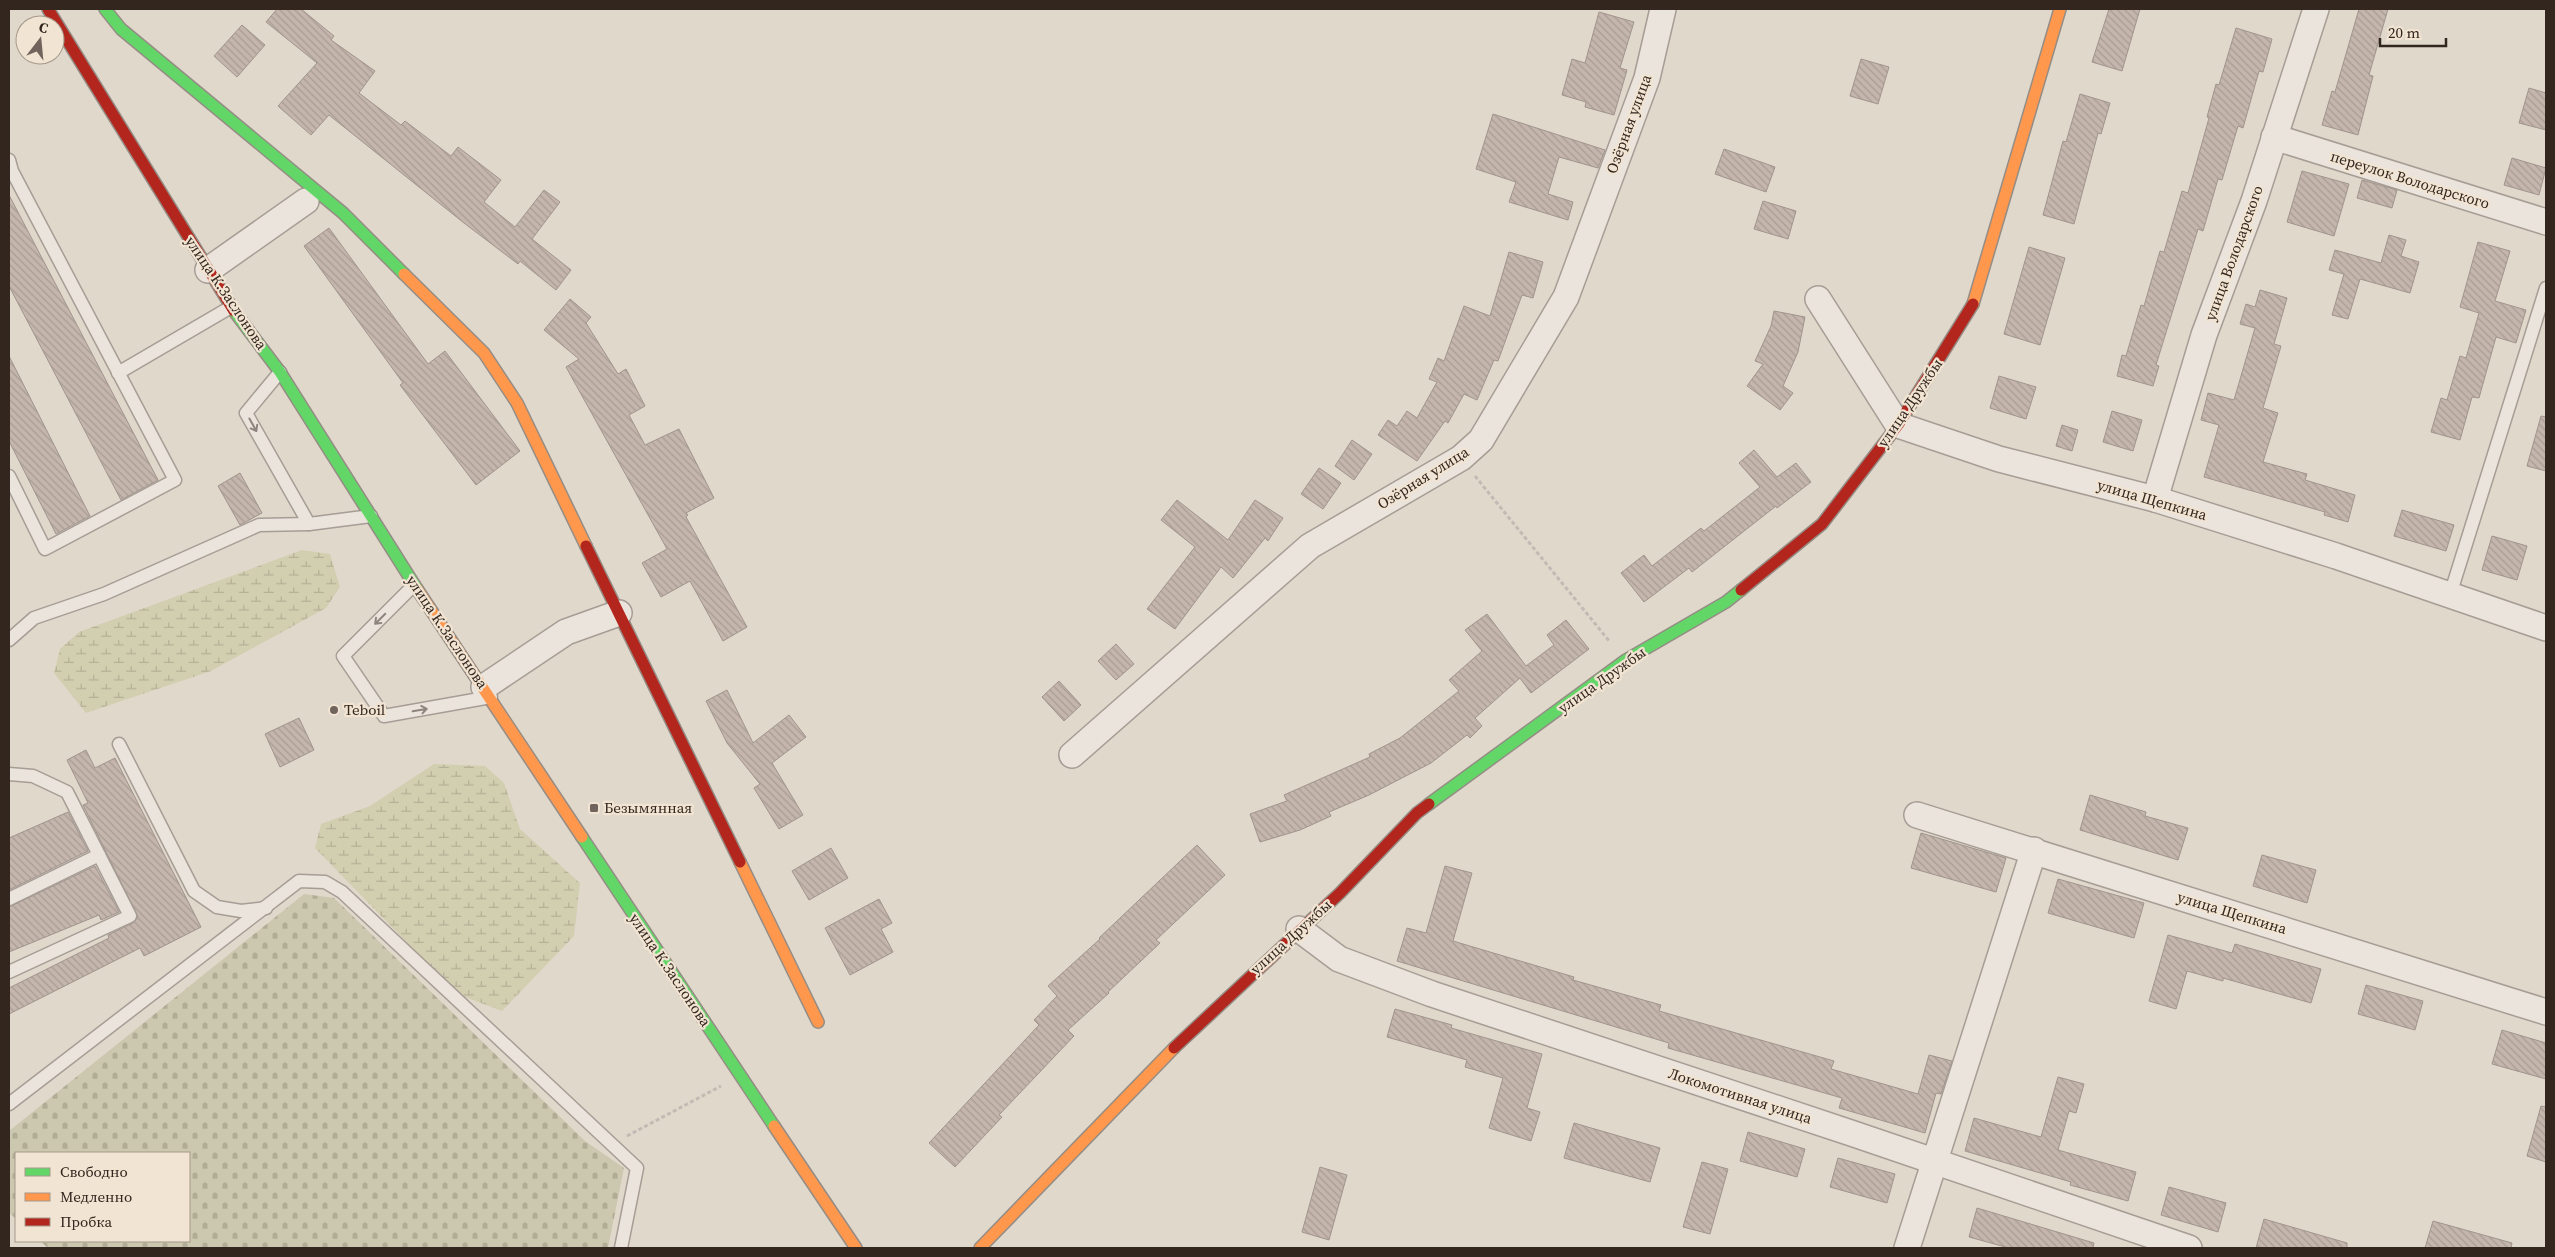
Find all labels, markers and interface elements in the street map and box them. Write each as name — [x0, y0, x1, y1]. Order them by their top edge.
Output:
north arrow — [15, 15, 65, 65]
scale bar — [2380, 15, 2446, 47]
text: С — [37, 17, 51, 38]
text: 20 m — [2388, 22, 2420, 43]
street label: Озёрная улица — [1601, 71, 1656, 176]
street label: переулок Володарского — [2328, 145, 2492, 214]
street label: улица Володарского — [2199, 182, 2268, 323]
street label: улица К.Заслонова — [181, 232, 272, 354]
street label: улица Дружбы — [1872, 354, 1947, 451]
one-way arrow — [248, 417, 258, 432]
street label: Озёрная улица — [1373, 441, 1473, 514]
street label: улица Щепкина — [2095, 474, 2210, 525]
street label: улица К.Заслонова — [402, 571, 493, 693]
one-way arrow — [374, 613, 386, 625]
street label: улица Дружбы — [1554, 641, 1650, 718]
place label: Teboil — [344, 699, 386, 720]
marker: Teboil — [328, 704, 340, 716]
one-way arrow — [412, 704, 428, 714]
place label: Безымянная — [604, 797, 692, 818]
marker: Безымянная — [588, 802, 600, 814]
street label: улица Щепкина — [2175, 886, 2290, 939]
street label: улица Дружбы — [1245, 894, 1336, 979]
street label: улица К.Заслонова — [625, 909, 716, 1031]
street label: Локомотивная улица — [1666, 1062, 1815, 1129]
legend — [15, 1152, 190, 1242]
text: Свободно — [60, 1161, 128, 1182]
text: Медленно — [60, 1186, 132, 1207]
text: Пробка — [60, 1211, 112, 1232]

